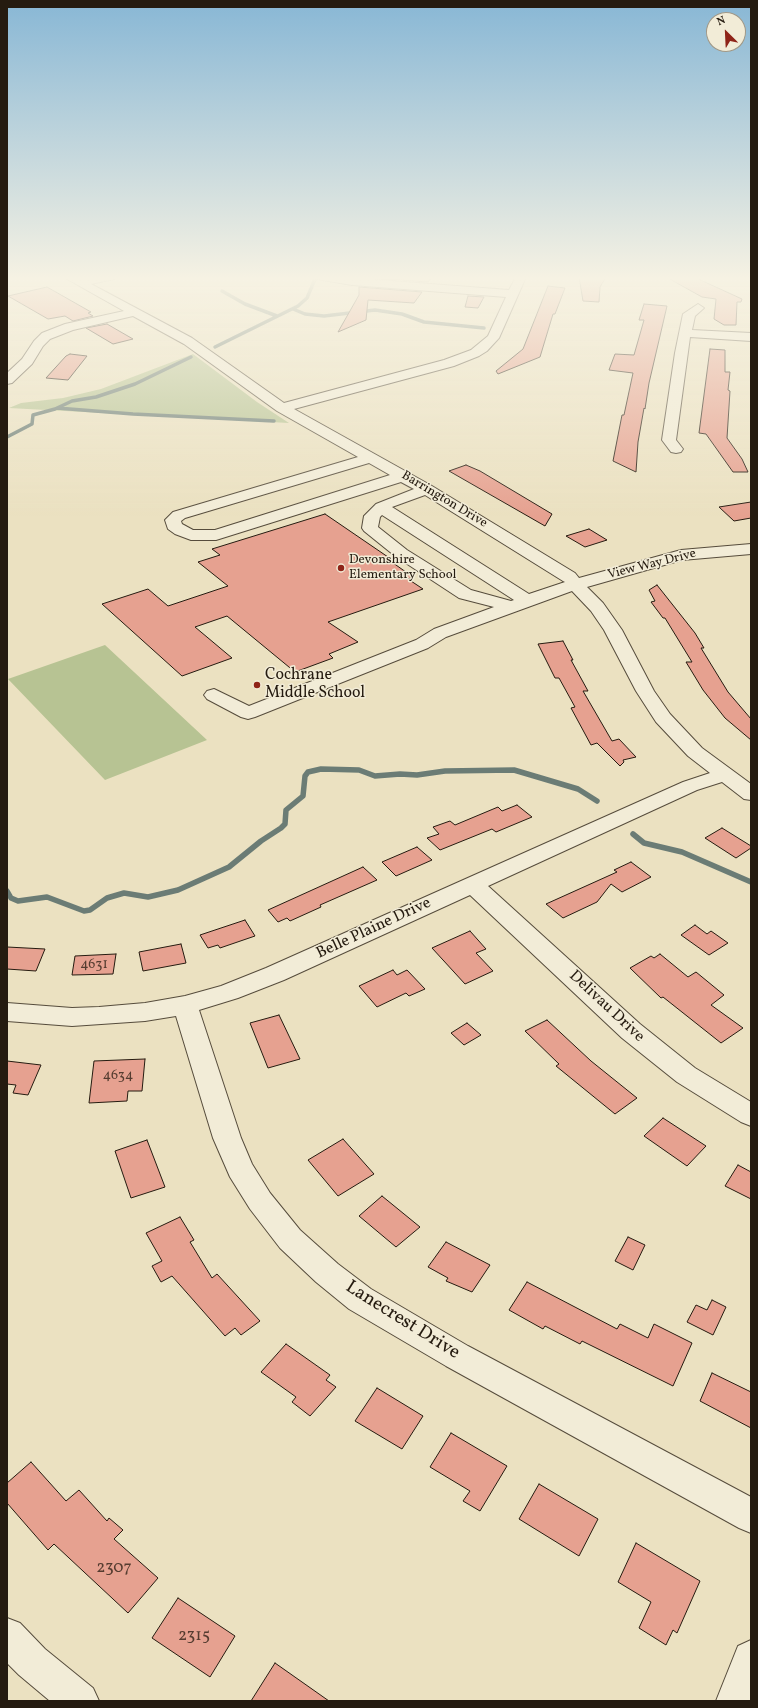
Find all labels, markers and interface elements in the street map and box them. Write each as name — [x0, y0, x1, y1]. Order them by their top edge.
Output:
north arrow — [706, 12, 746, 52]
text: N — [715, 13, 728, 30]
street label: Barrington Drive — [398, 468, 490, 532]
street label: View Way Drive — [606, 546, 698, 584]
place label: Devonshire Elementary School — [349, 553, 456, 584]
marker: Devonshire Elementary School — [336, 563, 346, 573]
place label: Cochrane Middle School — [265, 666, 365, 704]
marker: Cochrane Middle School — [252, 680, 262, 690]
street label: Belle Plaine Drive — [314, 894, 434, 964]
house number: 4631 — [80, 957, 108, 973]
street label: Delivau Drive — [564, 967, 648, 1047]
house number: 4634 — [103, 1068, 133, 1084]
street label: Lanecrest Drive — [340, 1277, 464, 1365]
house number: 2307 — [96, 1559, 132, 1579]
house number: 2315 — [178, 1627, 210, 1647]

